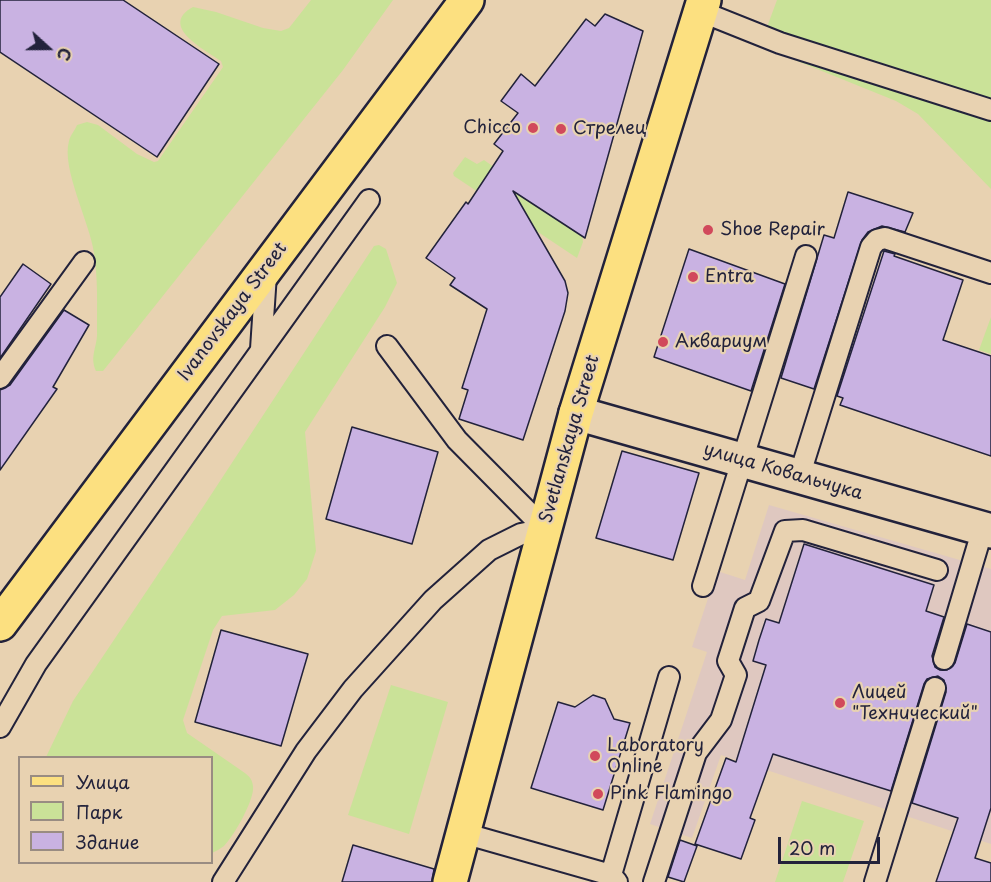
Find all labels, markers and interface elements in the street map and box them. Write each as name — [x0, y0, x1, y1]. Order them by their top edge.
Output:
north arrow — [18, 18, 78, 78]
text: С — [51, 45, 78, 64]
place label: Chicco — [463, 117, 521, 139]
place label: Стрелец — [573, 118, 646, 140]
marker: Chicco — [526, 121, 540, 135]
marker: Стрелец — [554, 122, 568, 136]
place label: Shoe Repair — [720, 219, 825, 241]
marker: Shoe Repair — [701, 223, 715, 237]
street label: Ivanovskaya Street — [174, 238, 292, 386]
place label: Entra — [705, 266, 754, 288]
marker: Entra — [686, 270, 700, 284]
place label: Аквариум — [675, 331, 767, 353]
marker: Аквариум — [656, 335, 670, 349]
street label: Svetlanskaya Street — [536, 352, 604, 526]
street label: улица Ковальчука — [701, 439, 865, 505]
place label: Лицей "Технический" — [852, 682, 978, 724]
marker: Лицей "Технический" — [833, 696, 847, 710]
place label: Laboratory Online — [607, 735, 704, 777]
marker: Laboratory Online — [588, 749, 602, 763]
legend — [18, 756, 213, 864]
text: Улица — [76, 768, 130, 795]
place label: Pink Flamingo — [610, 783, 732, 805]
marker: Pink Flamingo — [591, 787, 605, 801]
text: Парк — [76, 798, 122, 825]
scale bar — [781, 825, 883, 863]
text: Здание — [76, 828, 139, 855]
text: 20 m — [789, 834, 835, 861]

